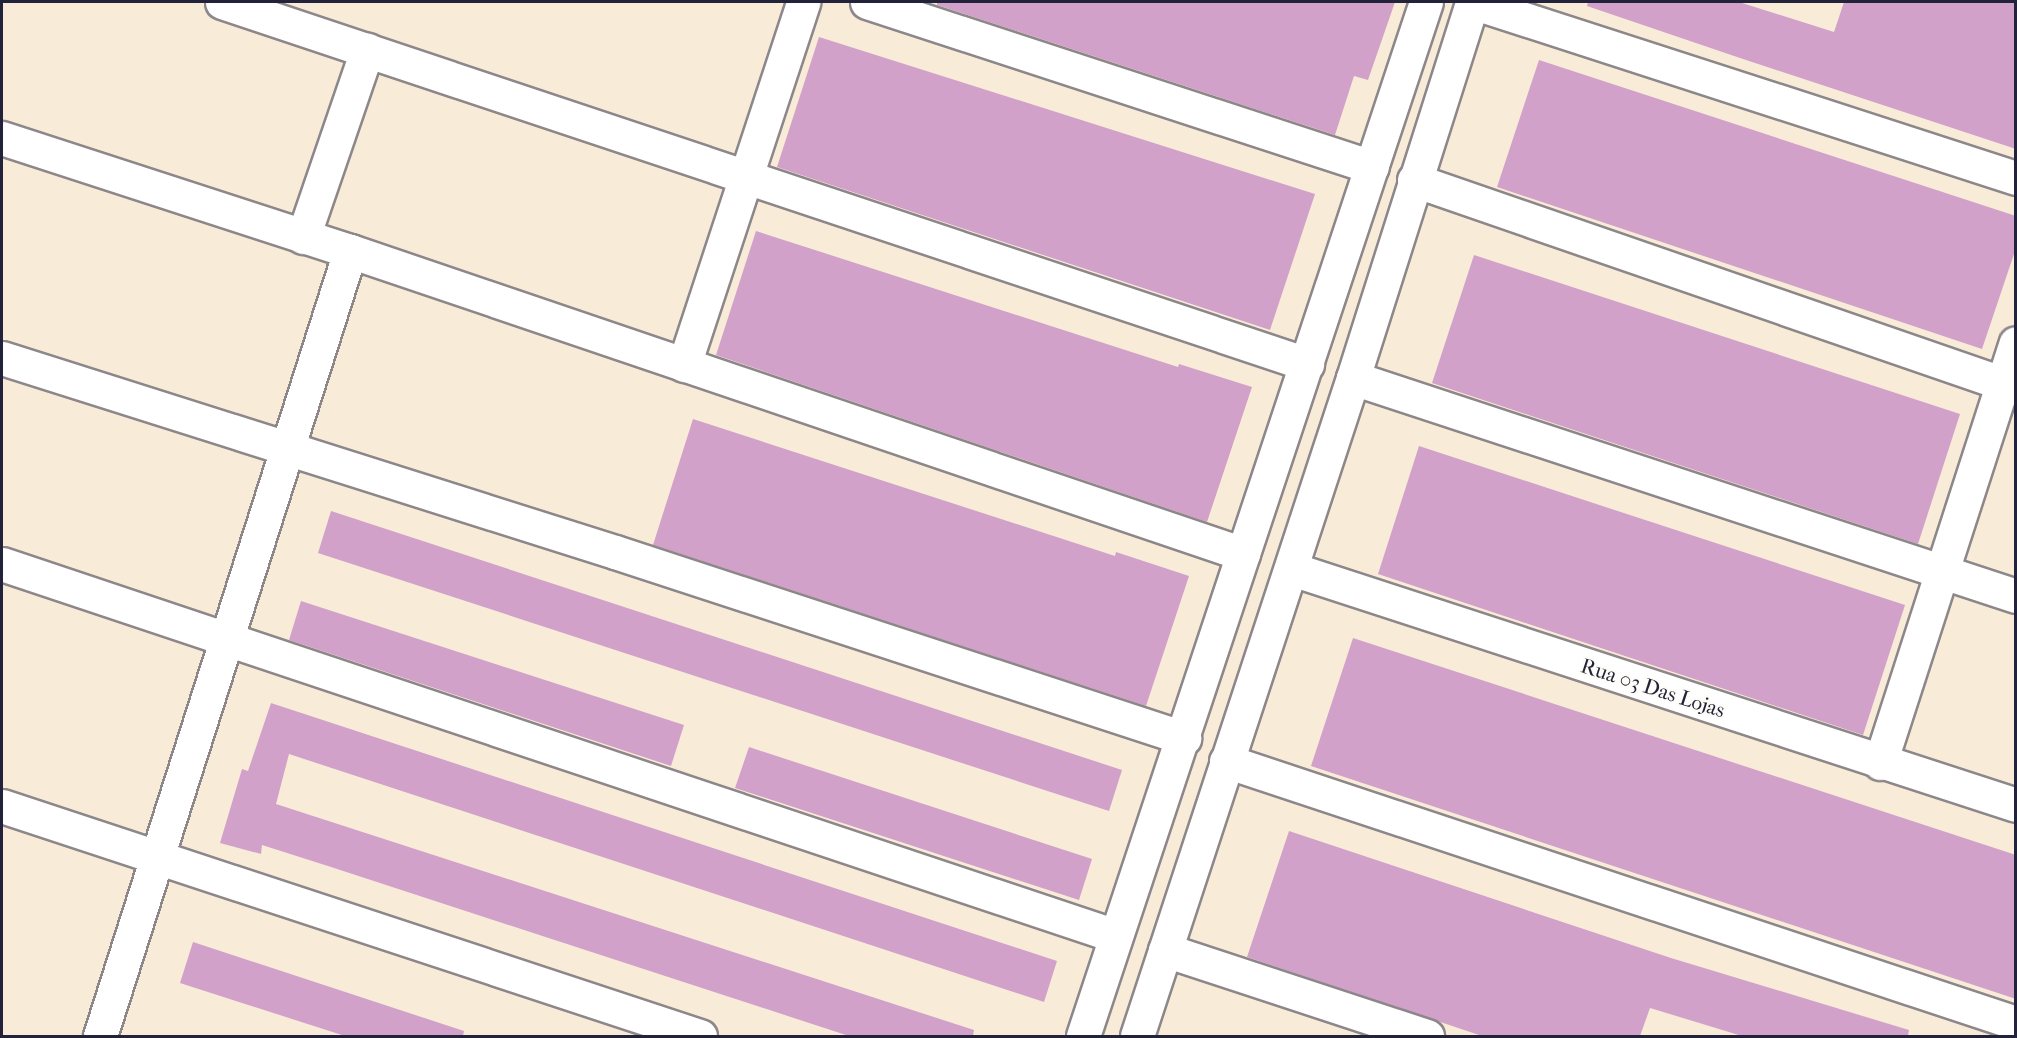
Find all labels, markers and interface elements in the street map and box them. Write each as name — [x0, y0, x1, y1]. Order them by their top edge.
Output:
street label: Rua 03 Das Lojas — [1578, 653, 1728, 723]

